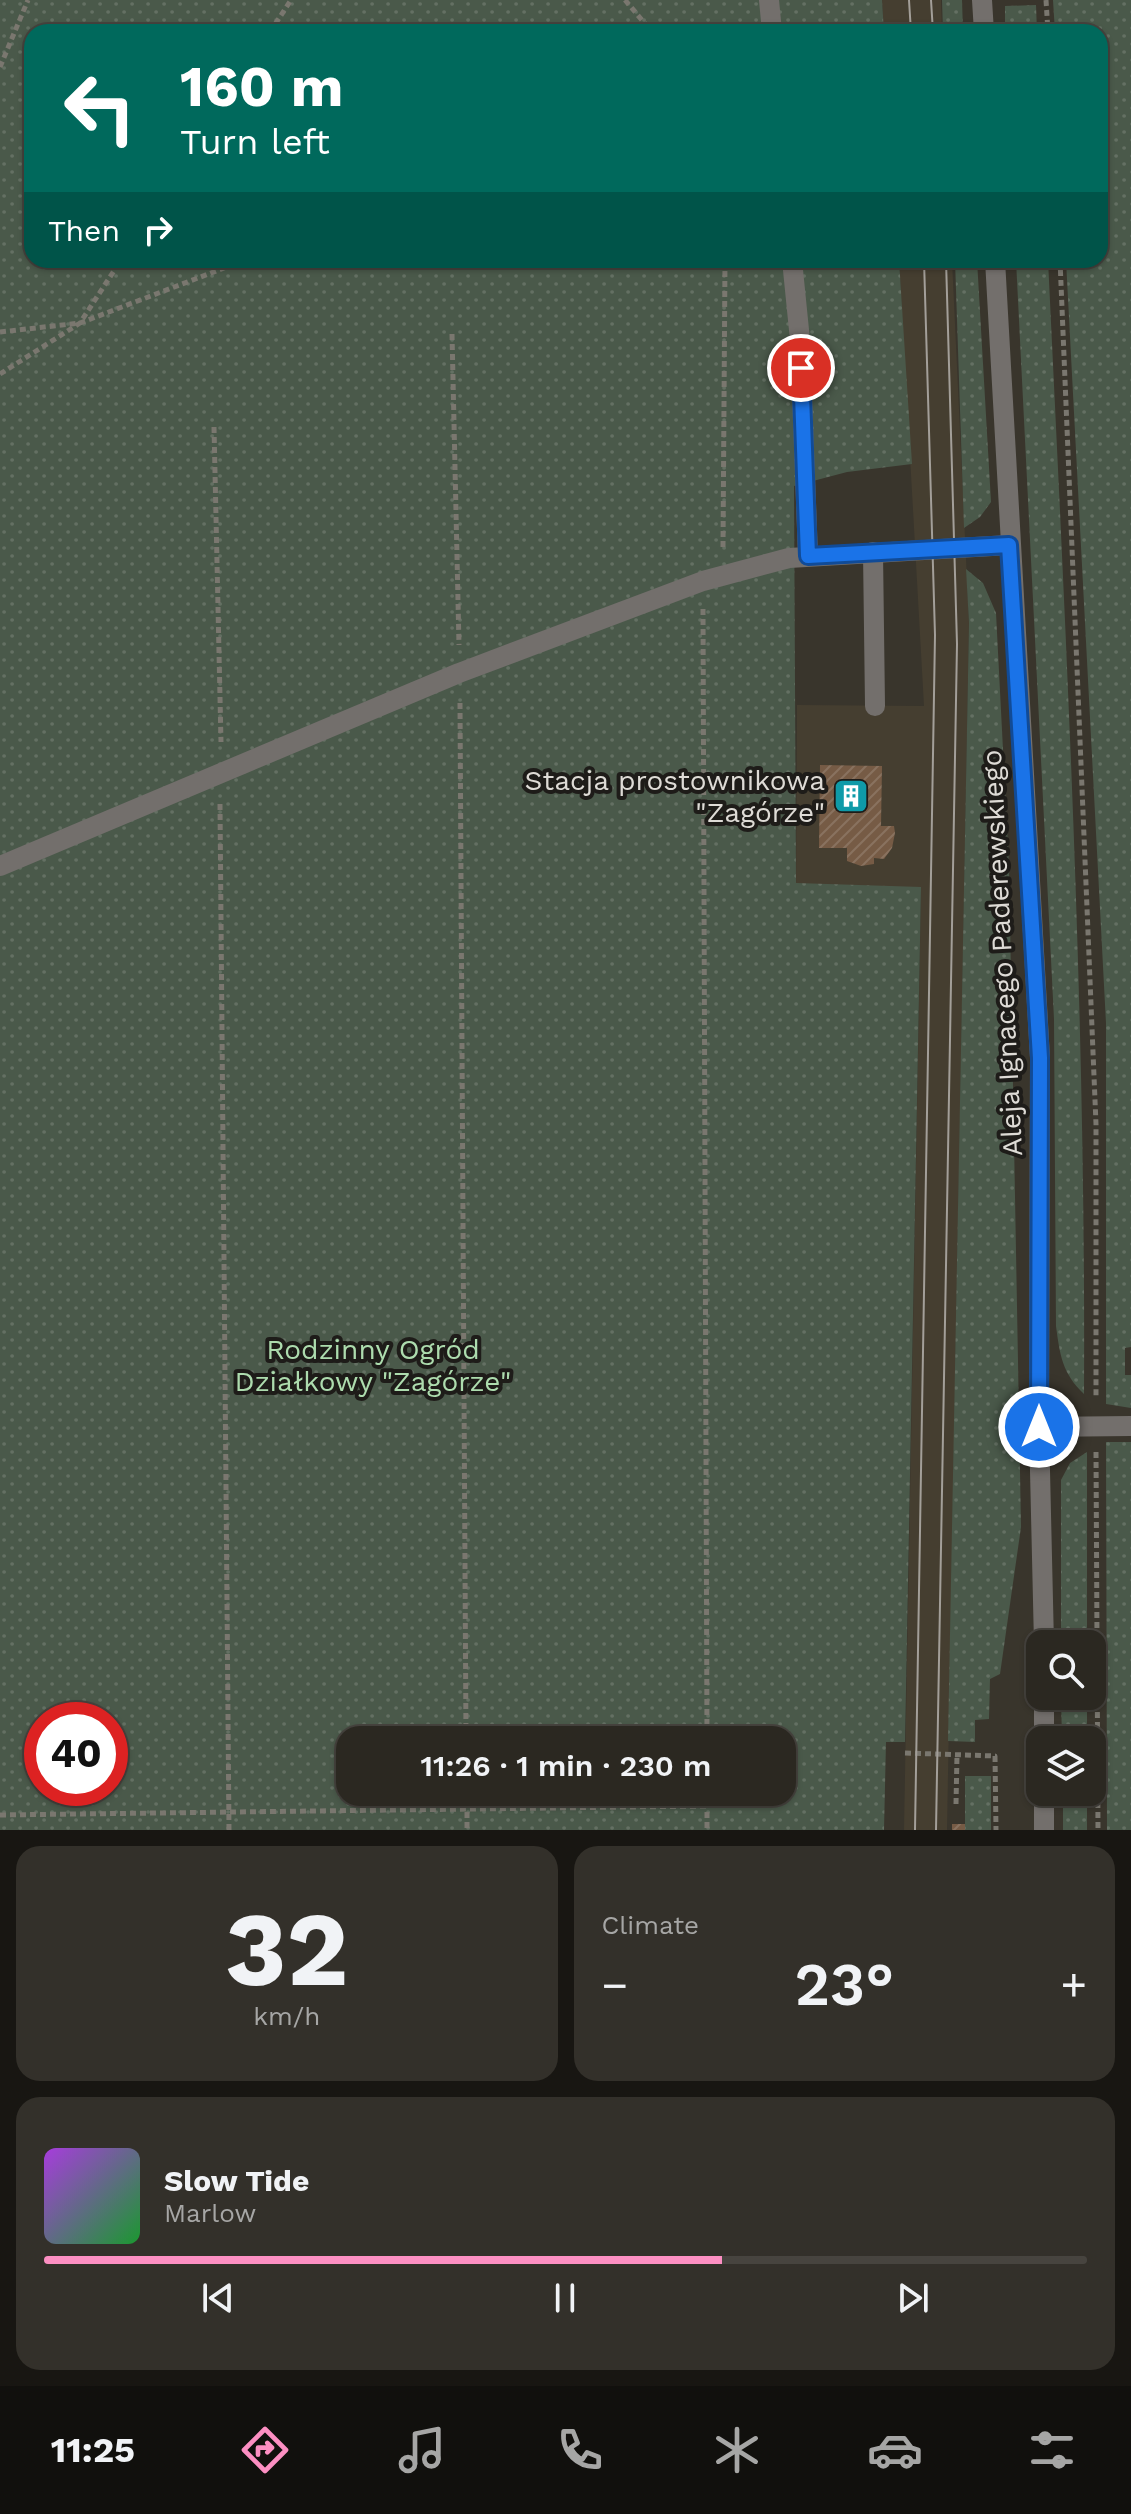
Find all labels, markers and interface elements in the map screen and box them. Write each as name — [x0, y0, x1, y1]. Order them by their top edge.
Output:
text: 160 m — [180, 54, 343, 120]
icon: left — [48, 56, 152, 160]
text: Turn left — [180, 121, 330, 163]
icon: right — [136, 208, 180, 252]
text: Then — [48, 213, 120, 248]
pin — [767, 334, 835, 402]
icon: arrive — [779, 346, 823, 390]
street label: Aleja Ignacego Paderewskiego — [975, 749, 1029, 1157]
place label: Stacja prostownikowa "Zagórze" — [525, 764, 825, 829]
building icon: Stacja prostownikowa "Zagórze" — [832, 777, 870, 815]
park label: Rodzinny Ogród Działkowy "Zagórze" — [235, 1333, 511, 1398]
position arrow — [997, 1385, 1081, 1469]
map controls — [1026, 1630, 1106, 1806]
button: search — [1026, 1630, 1106, 1710]
speed limit sign: 40 — [24, 1702, 128, 1806]
button: layers — [1026, 1726, 1106, 1806]
text: 11:26 · 1 min · 230 m — [421, 1748, 711, 1783]
text: 32 — [225, 1888, 349, 2010]
text: Climate — [602, 1910, 699, 1940]
text: 23° — [794, 1949, 894, 2020]
text: − — [602, 1959, 628, 2011]
text: + — [1060, 1959, 1087, 2011]
text: km/h — [253, 2001, 320, 2031]
text: Slow Tide — [164, 2163, 309, 2198]
text: Marlow — [164, 2198, 256, 2228]
icon: previous — [196, 2276, 240, 2320]
icon: pause — [543, 2276, 587, 2320]
icon: next — [891, 2276, 935, 2320]
icon: directions — [237, 2422, 293, 2478]
icon: music — [394, 2422, 450, 2478]
icon: phone — [552, 2422, 608, 2478]
icon: climate — [709, 2422, 765, 2478]
icon: car — [867, 2422, 923, 2478]
icon: filters — [1024, 2422, 1080, 2478]
text: 11:25 — [51, 2429, 135, 2471]

